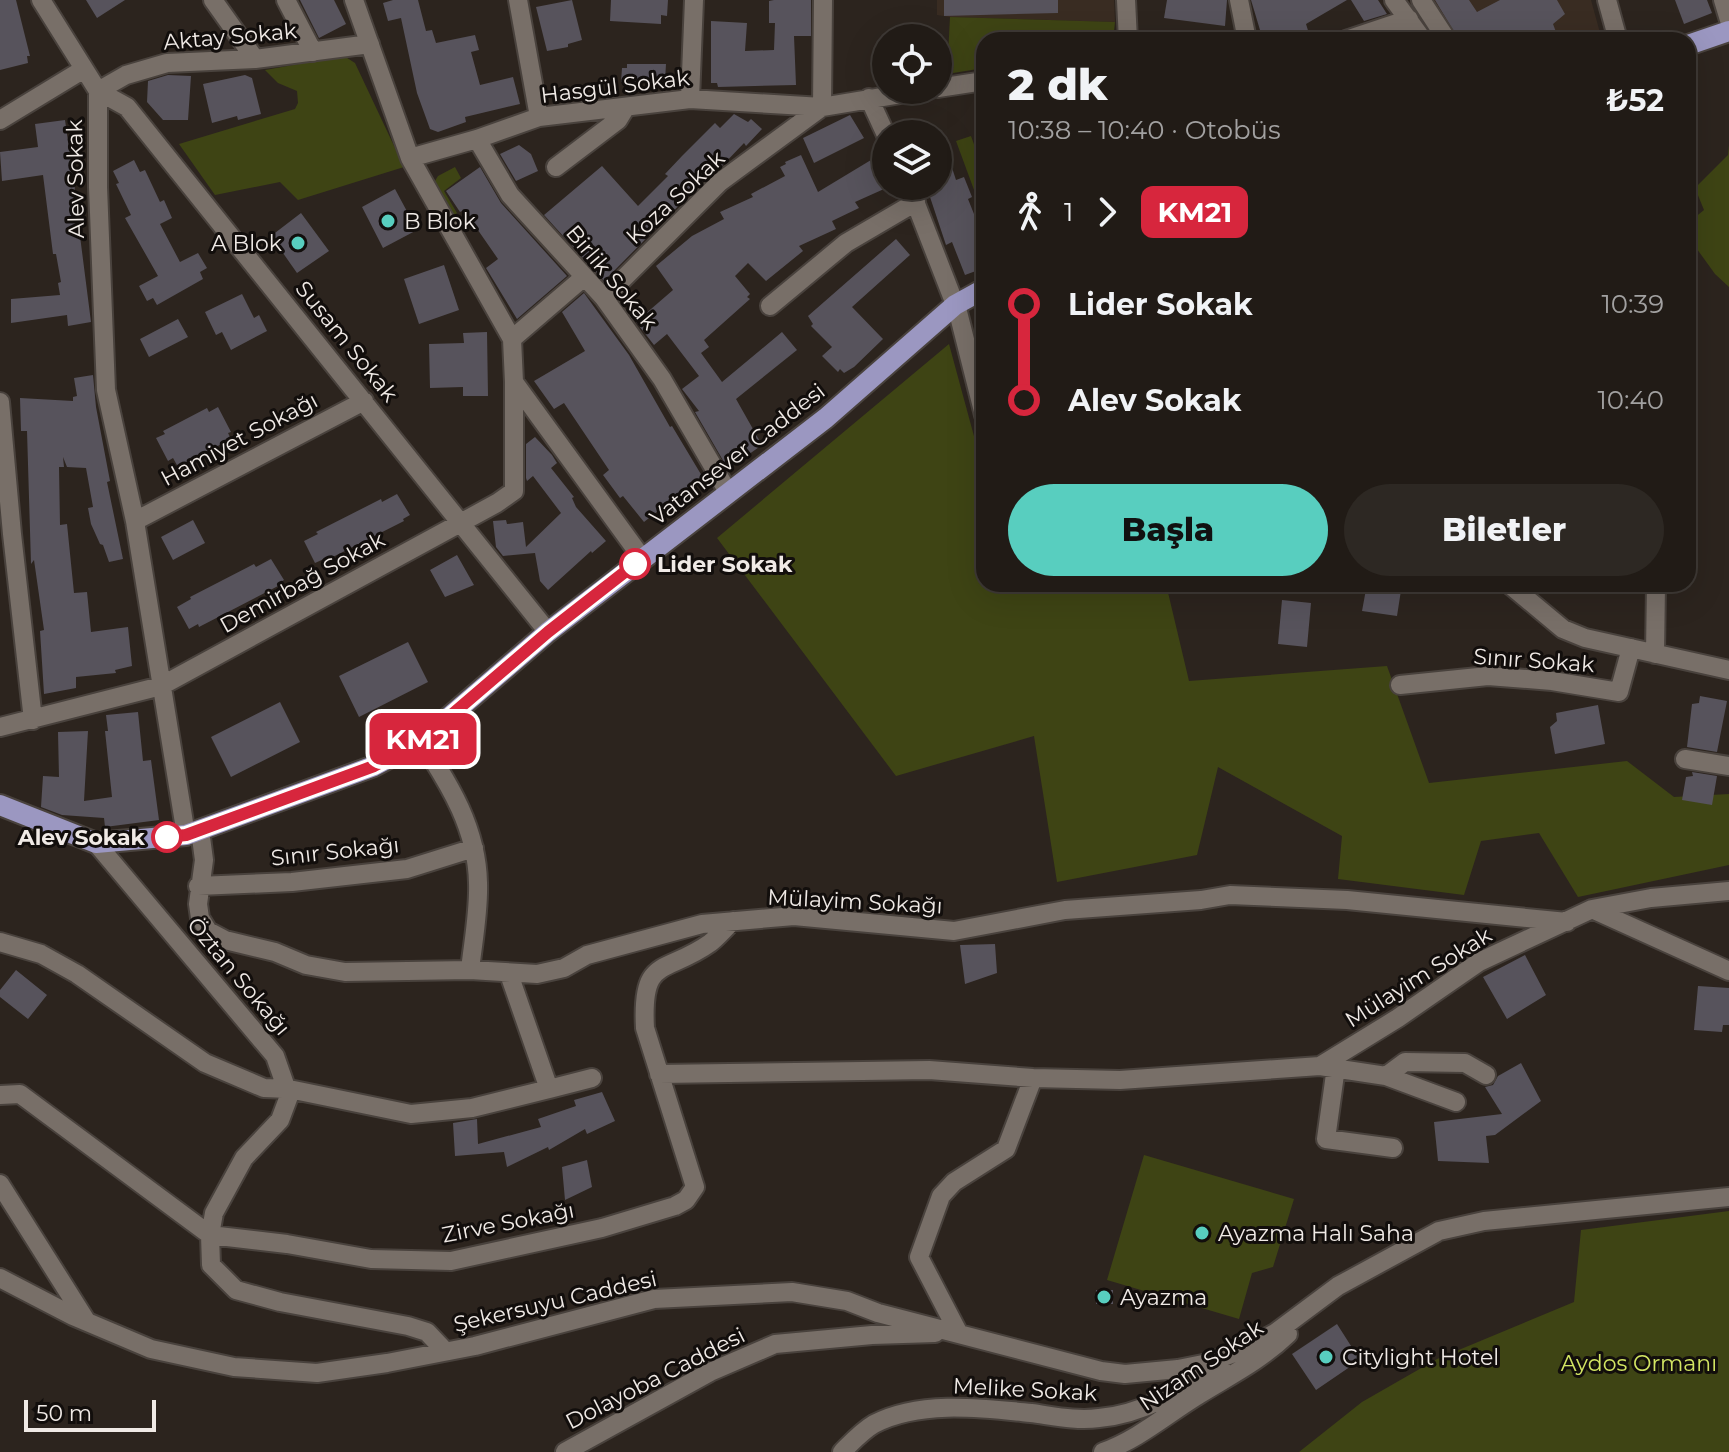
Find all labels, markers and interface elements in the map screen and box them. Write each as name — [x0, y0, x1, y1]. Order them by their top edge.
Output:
street label: Aktay Sokak — [162, 17, 299, 56]
map controls — [872, 24, 952, 200]
button: locate — [872, 24, 952, 104]
text: 2 dk — [1008, 57, 1108, 111]
street label: Hasgül Sokak — [539, 64, 692, 109]
text: ₺52 — [1606, 82, 1664, 119]
text: 10:38 – 10:40 · Otobüs — [1008, 114, 1281, 146]
street label: Alev Sokak — [61, 119, 90, 239]
button: layers — [872, 120, 952, 200]
street label: Koza Sokak — [620, 144, 731, 250]
icon: walk — [1008, 190, 1052, 234]
icon: forward — [1085, 190, 1129, 234]
text: KM21 — [1157, 195, 1232, 229]
text: 1 — [1064, 196, 1073, 228]
place label: B Blok — [404, 208, 477, 235]
marker: B Blok — [379, 212, 397, 230]
street label: Birlik Sokak — [560, 219, 664, 336]
place label: A Blok — [211, 230, 283, 257]
marker: A Blok — [289, 234, 307, 252]
street label: Susam Sokak — [290, 275, 404, 408]
text: Lider Sokak — [1068, 286, 1253, 323]
text: 10:39 — [1601, 288, 1664, 320]
street label: Vatansever Caddesi — [644, 378, 830, 531]
text: Alev Sokak — [1068, 382, 1241, 419]
text: 10:40 — [1597, 384, 1664, 416]
street label: Hamiyet Sokağı — [156, 387, 322, 492]
button: Başla — [1008, 484, 1328, 576]
button: Biletler — [1344, 484, 1664, 576]
street label: Demirbağ Sokak — [215, 526, 390, 639]
marker: Lider Sokak — [620, 549, 650, 579]
place label: Lider Sokak — [657, 551, 793, 578]
street label: Sınır Sokak — [1473, 643, 1596, 678]
line badge: KM21 — [367, 713, 479, 765]
text: KM21 — [386, 722, 460, 756]
marker: Alev Sokak — [152, 822, 182, 852]
place label: Alev Sokak — [17, 824, 146, 851]
street label: Sınır Sokağı — [269, 831, 401, 872]
street label: Mülayim Sokağı — [767, 883, 943, 920]
street label: Öztan Sokağı — [181, 912, 296, 1041]
street label: Mülayim Sokak — [1340, 921, 1497, 1033]
street label: Zirve Sokağı — [440, 1196, 577, 1249]
place label: Ayazma Halı Saha — [1218, 1220, 1414, 1247]
marker: Ayazma Halı Saha — [1193, 1224, 1211, 1242]
street label: Şekersuyu Caddesi — [451, 1265, 659, 1338]
place label: Ayazma — [1120, 1284, 1207, 1311]
marker: Ayazma — [1095, 1288, 1113, 1306]
street label: Nizam Sokak — [1134, 1314, 1269, 1417]
street label: Dolayoba Caddesi — [561, 1322, 749, 1435]
place label: Citylight Hotel — [1342, 1344, 1499, 1371]
marker: Citylight Hotel — [1317, 1348, 1335, 1366]
park label: Aydos Ormanı — [1561, 1350, 1717, 1377]
street label: Melike Sokak — [952, 1372, 1099, 1407]
scale bar — [24, 1396, 156, 1432]
text: 50 m — [36, 1400, 92, 1427]

